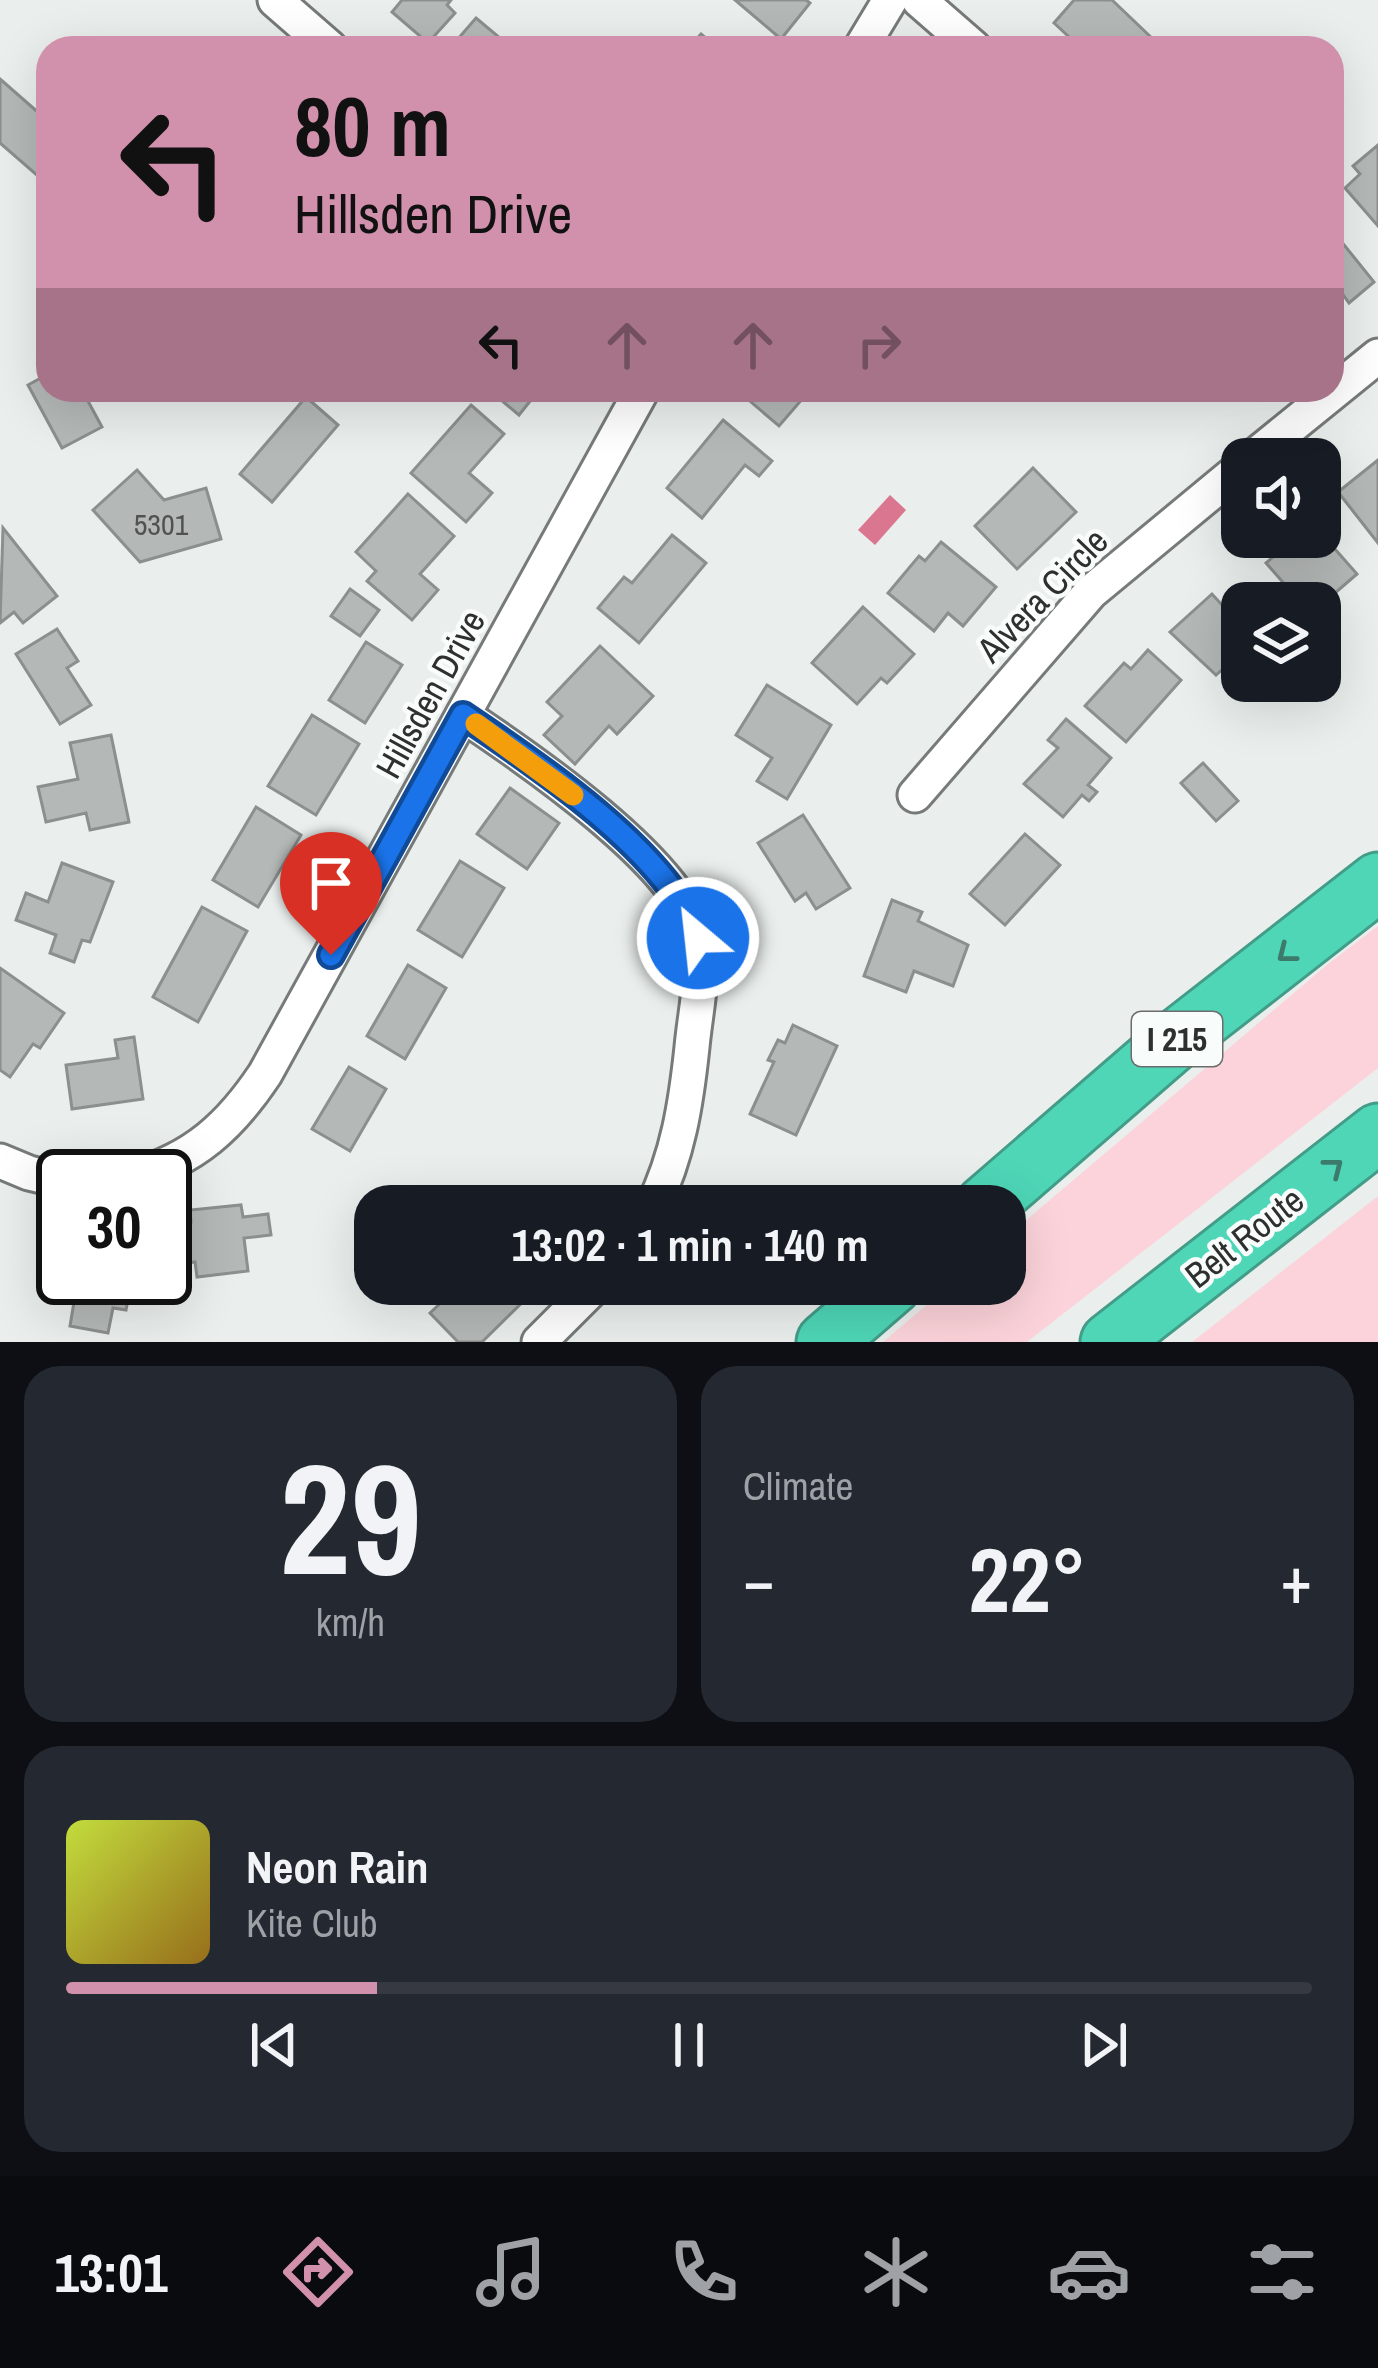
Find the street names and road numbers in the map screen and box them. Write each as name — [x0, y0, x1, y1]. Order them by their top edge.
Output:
street label: Alvera Circle — [965, 518, 1118, 673]
street label: Hillsden Drive — [364, 601, 496, 787]
road number: I 215 — [1132, 1012, 1222, 1066]
street label: Belt Route — [1175, 1176, 1313, 1298]

